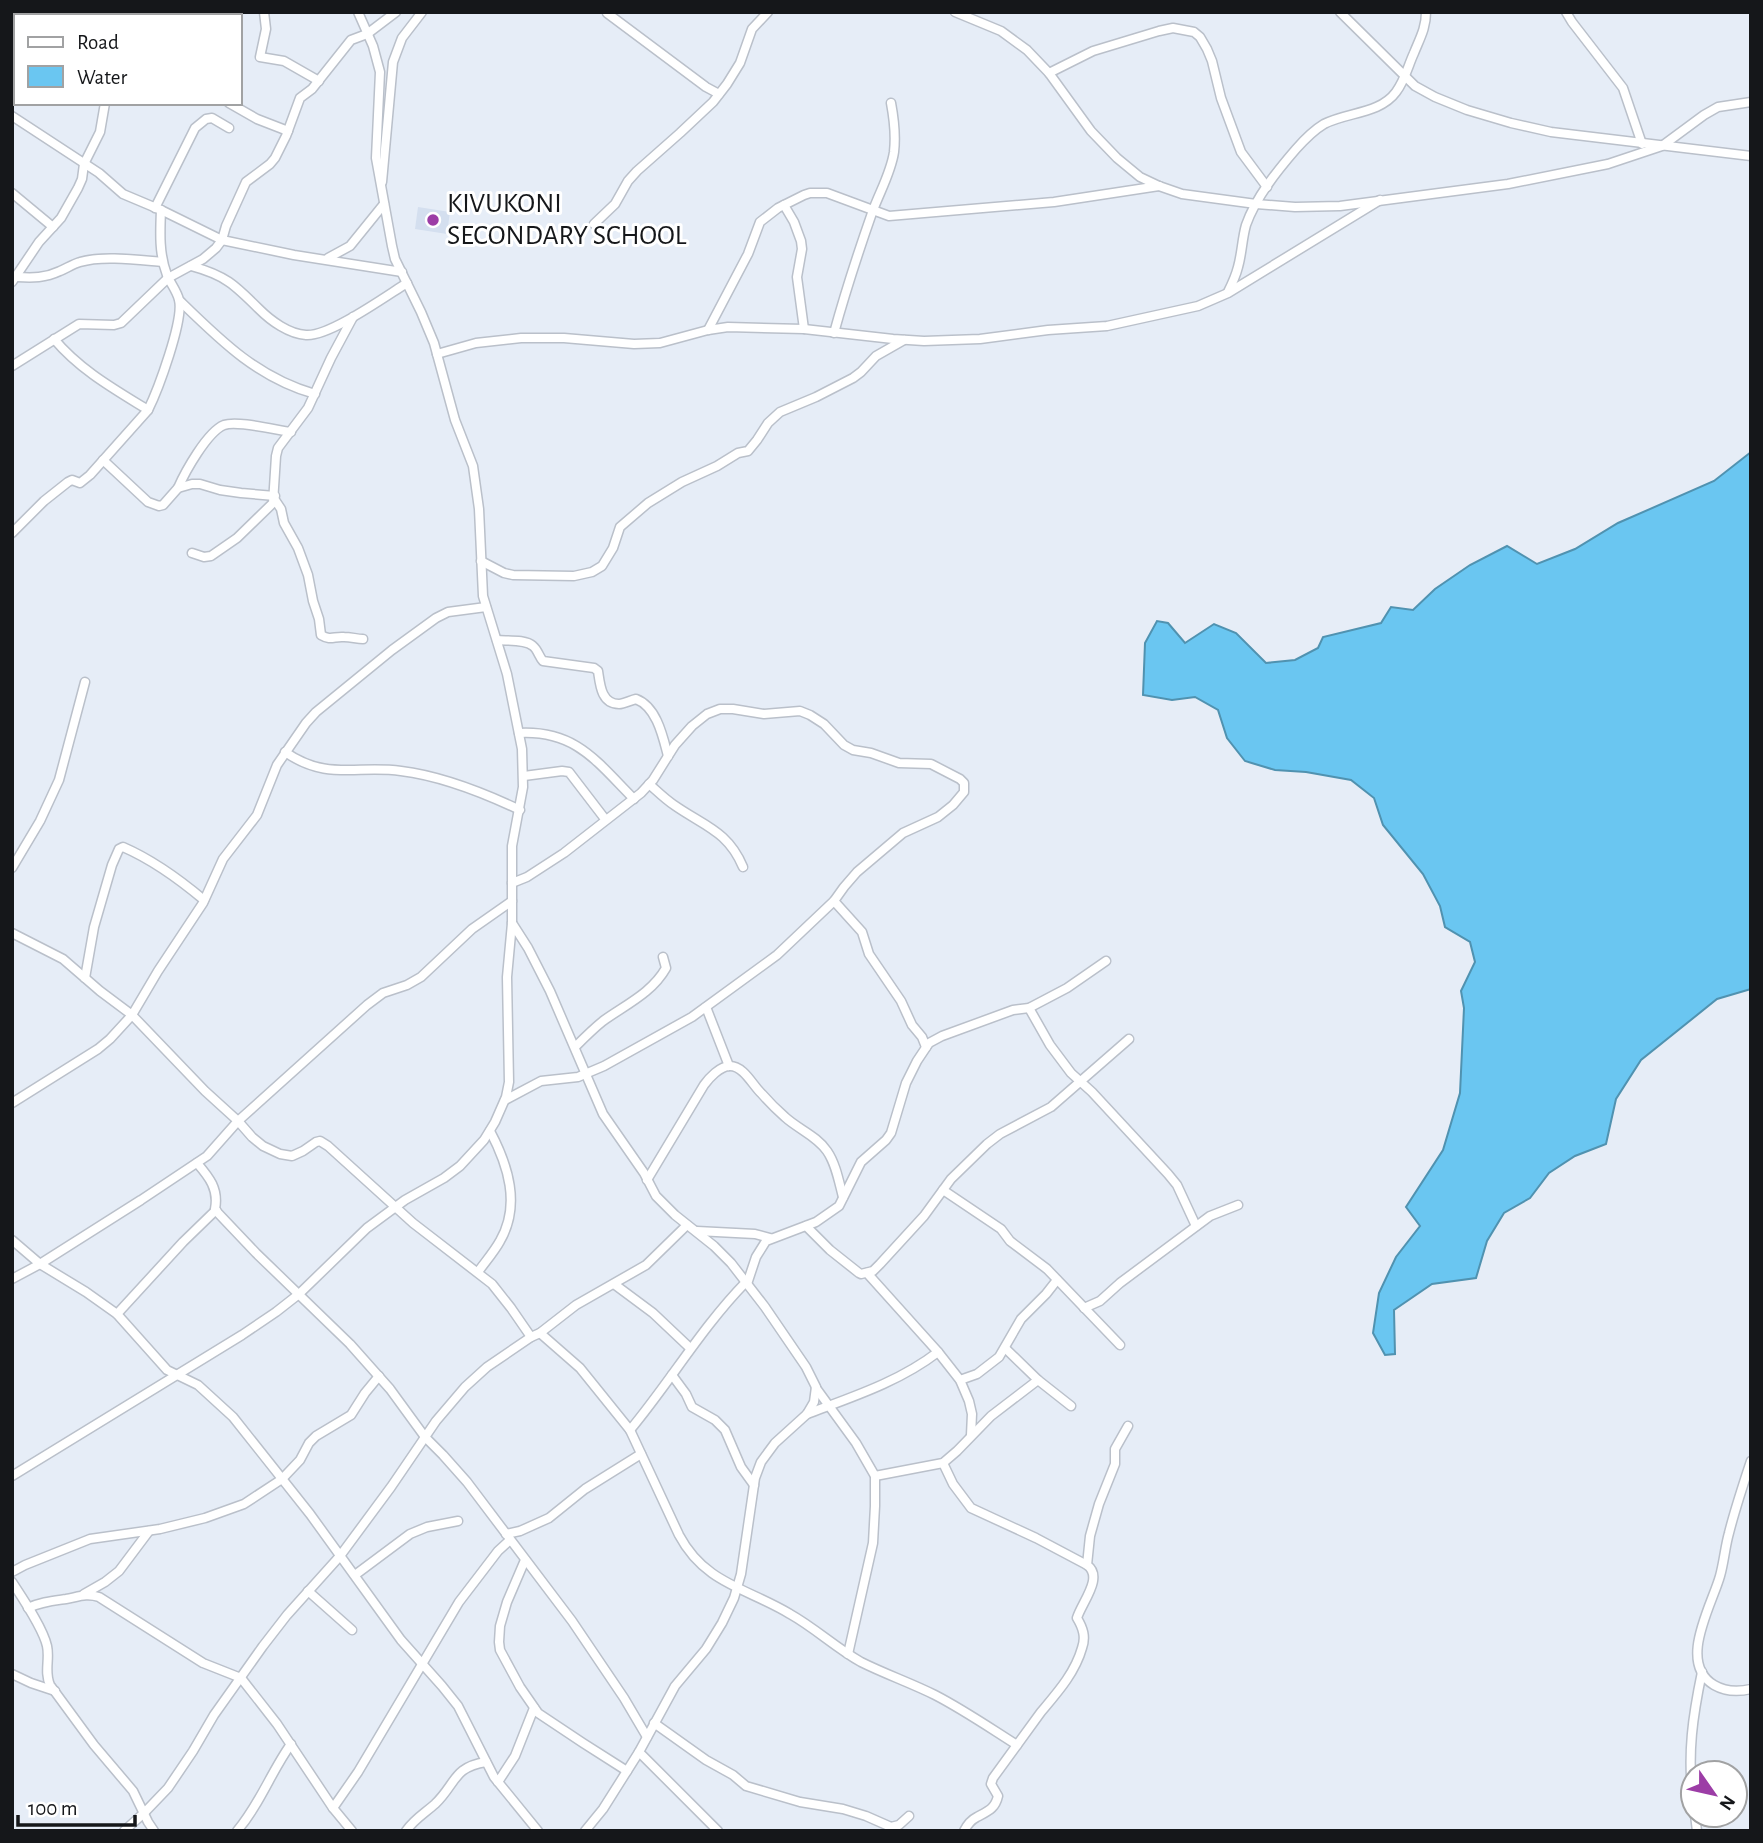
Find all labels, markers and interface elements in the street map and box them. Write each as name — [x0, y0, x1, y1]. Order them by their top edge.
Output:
legend — [14, 14, 242, 105]
text: Road — [77, 32, 119, 53]
text: Water — [77, 67, 127, 88]
place label: KIVUKONI SECONDARY SCHOOL — [447, 190, 687, 250]
marker: KIVUKONI SECONDARY SCHOOL — [425, 212, 441, 228]
north arrow — [1679, 1759, 1749, 1829]
scale bar — [18, 1784, 135, 1828]
text: N — [1715, 1792, 1738, 1813]
text: 100 m — [28, 1798, 78, 1819]

